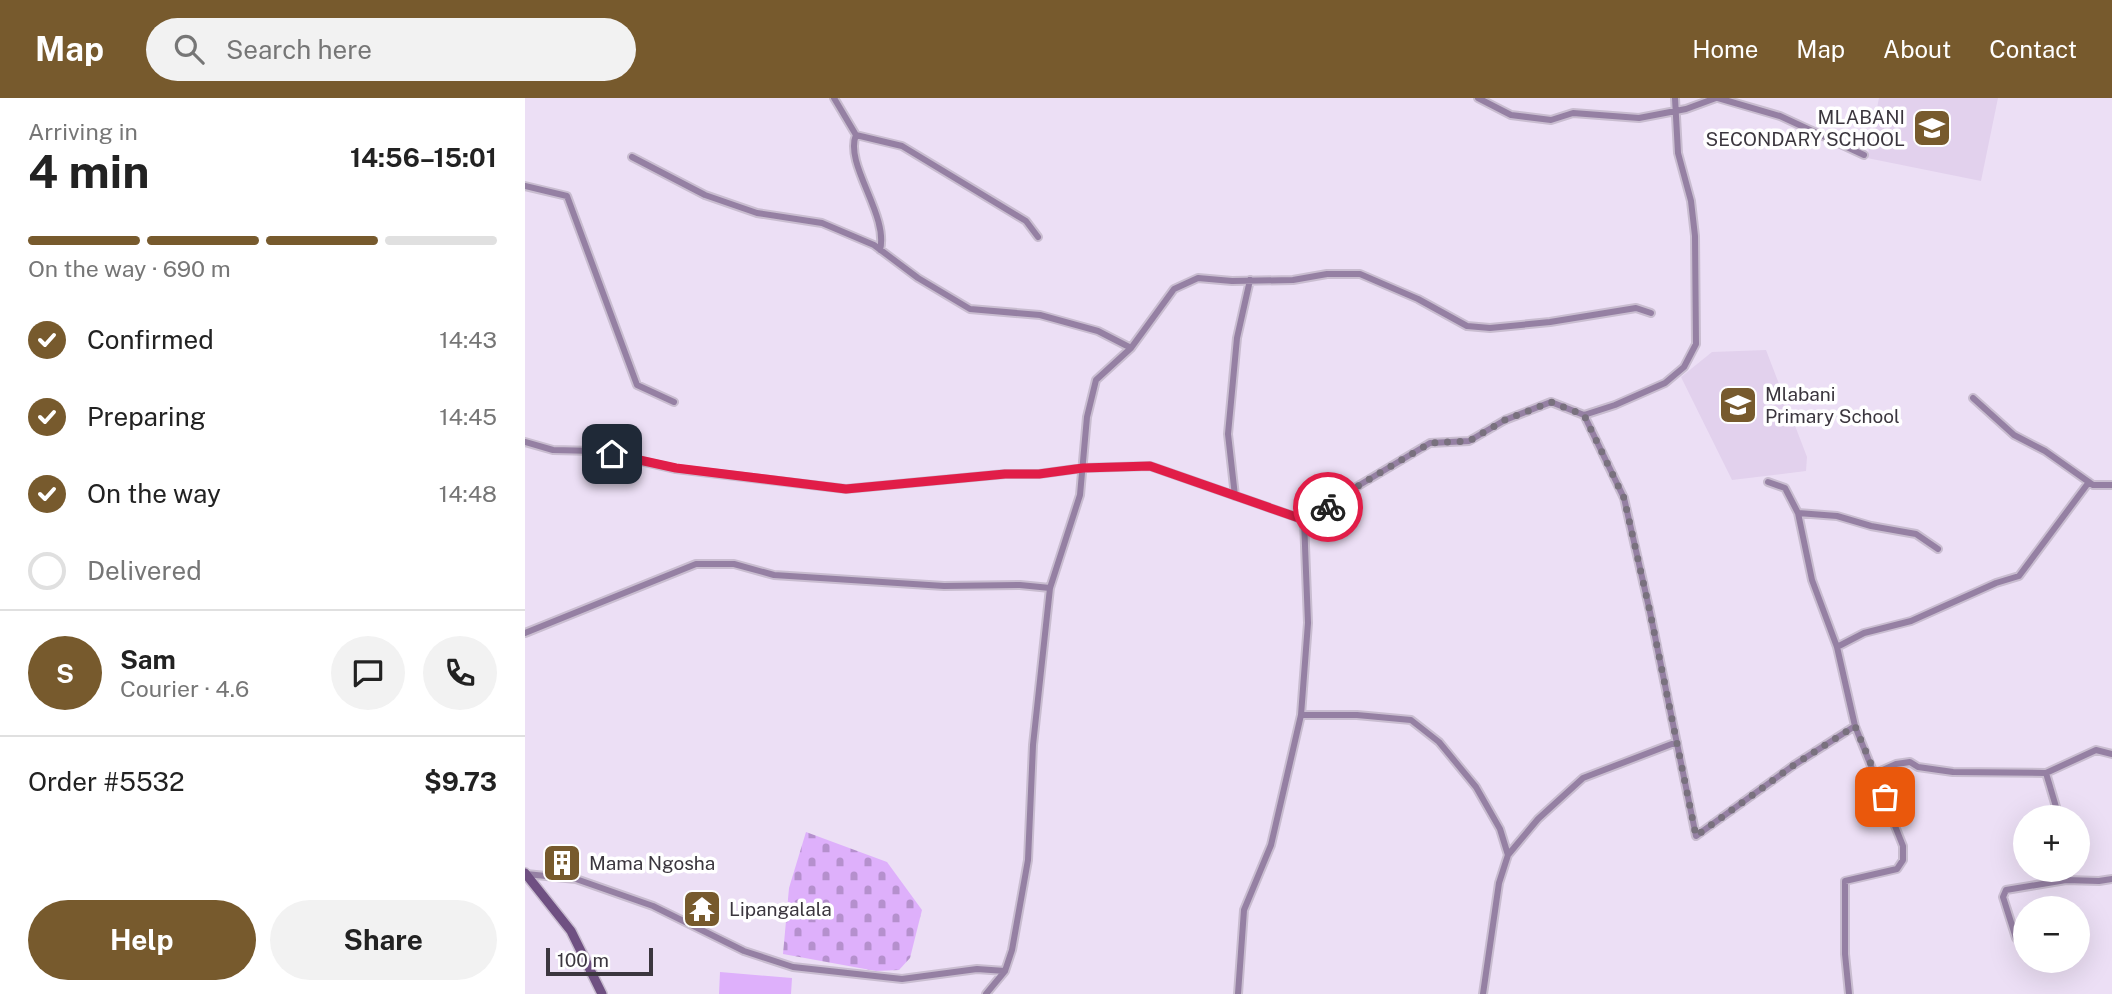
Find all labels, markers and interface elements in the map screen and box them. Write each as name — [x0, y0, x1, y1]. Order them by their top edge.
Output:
search box — [146, 18, 636, 81]
text: Map — [35, 30, 104, 68]
icon: search — [170, 30, 208, 68]
text: Search here — [226, 34, 372, 65]
text: Home — [1692, 35, 1758, 63]
text: Map — [1796, 35, 1845, 63]
text: About — [1883, 35, 1951, 63]
text: Contact — [1989, 35, 2077, 63]
place label: MLABANI SECONDARY SCHOOL — [1706, 106, 1905, 150]
school or university icon: MLABANI SECONDARY SCHOOL — [1911, 107, 1953, 149]
text: Arriving in — [28, 118, 138, 145]
text: 14:56–15:01 — [350, 142, 497, 173]
text: 4 min — [28, 144, 149, 198]
text: On the way · 690 m — [28, 255, 231, 282]
icon: check — [28, 321, 66, 359]
text: Confirmed — [87, 324, 214, 355]
text: 14:43 — [439, 326, 497, 353]
place label: Mlabani Primary School — [1765, 383, 1900, 427]
school or university icon: Mlabani Primary School — [1717, 384, 1759, 426]
icon: check — [28, 398, 66, 436]
text: Preparing — [87, 401, 206, 432]
text: 14:45 — [439, 403, 497, 430]
pin — [582, 424, 642, 484]
icon: home — [593, 435, 631, 473]
courier — [1293, 472, 1363, 542]
icon: check — [28, 475, 66, 513]
text: On the way — [87, 478, 221, 509]
text: 14:48 — [439, 480, 497, 507]
icon: bike — [1309, 488, 1347, 526]
text: Delivered — [87, 555, 202, 586]
button: chat — [331, 636, 405, 710]
button: phone — [423, 636, 497, 710]
text: Sam — [120, 644, 176, 675]
text: S — [56, 658, 74, 689]
text: Courier · 4.6 — [120, 675, 249, 702]
text: Order #5532 — [28, 766, 184, 797]
text: $9.73 — [424, 766, 497, 797]
pin — [1855, 767, 1915, 827]
icon: bag — [1866, 778, 1904, 816]
map controls — [2013, 805, 2090, 973]
button: + — [2013, 805, 2090, 882]
building icon: Mama Ngosha — [541, 842, 583, 884]
place label: Mama Ngosha — [589, 852, 715, 874]
temple icon: Lipangalala — [681, 888, 723, 930]
button: − — [2013, 896, 2090, 973]
place label: Lipangalala — [729, 898, 832, 920]
button: Help — [28, 900, 256, 980]
button: Share — [270, 900, 497, 980]
scale bar — [546, 945, 653, 977]
text: 100 m — [557, 949, 609, 971]

